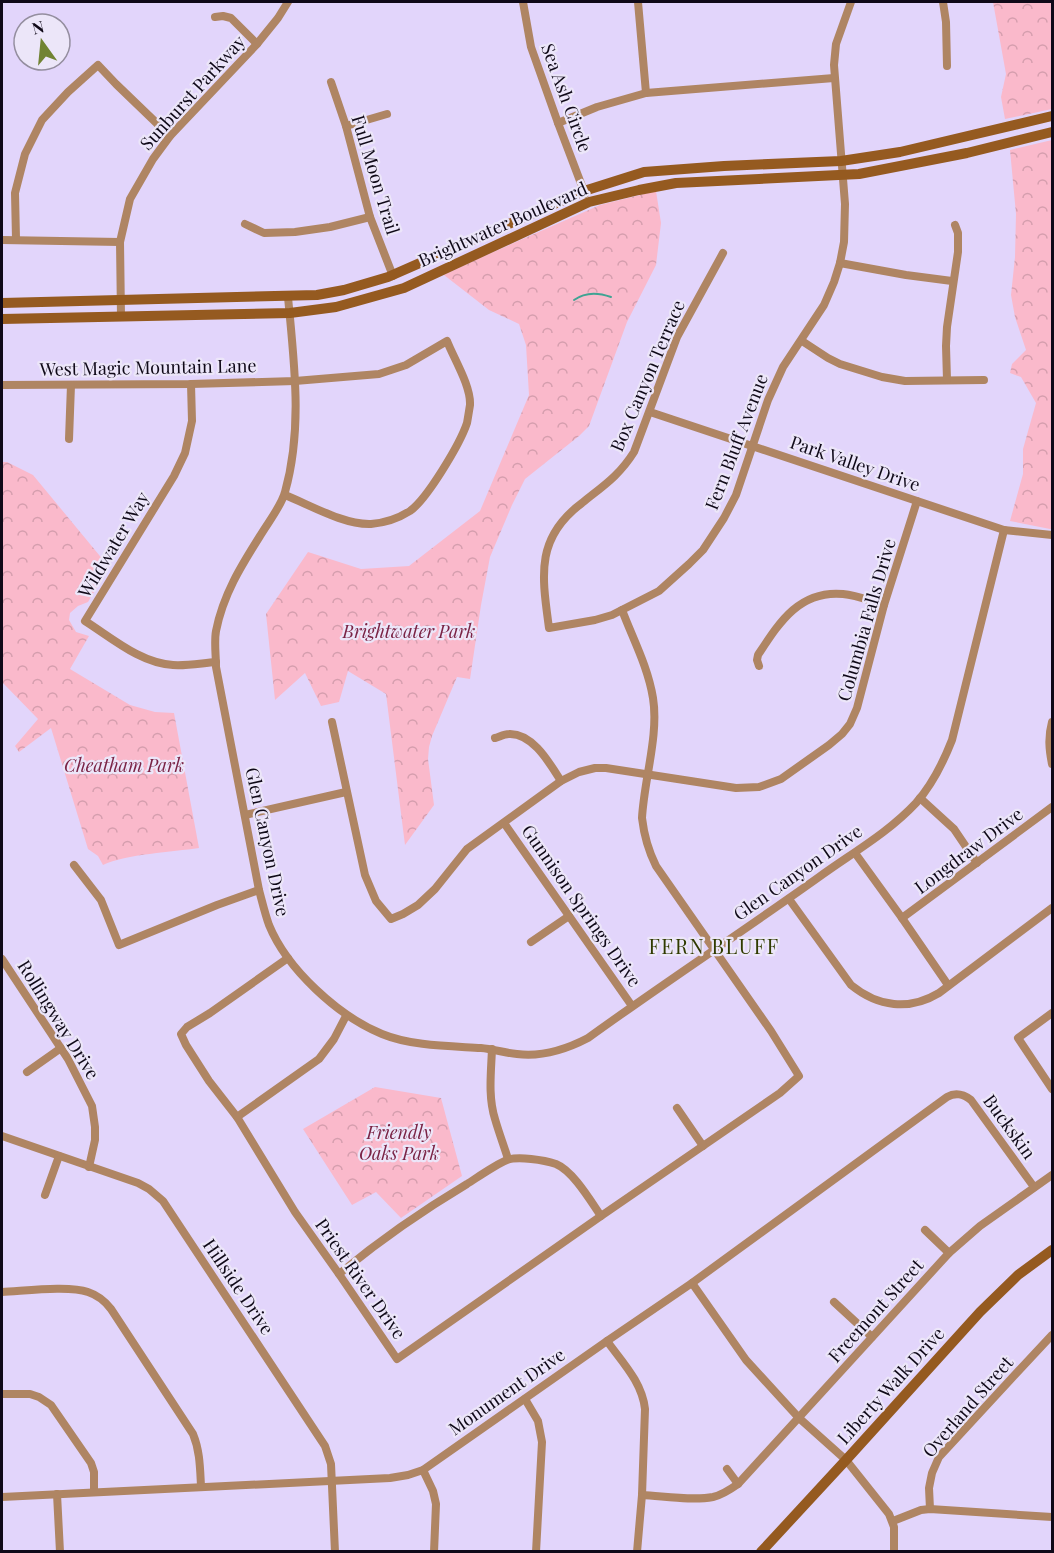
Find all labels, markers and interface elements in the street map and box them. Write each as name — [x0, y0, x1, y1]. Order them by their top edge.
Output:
north arrow — [12, 12, 72, 72]
text: N — [30, 15, 47, 39]
street label: Sunburst Parkway — [134, 30, 250, 155]
street label: Sea Ash Circle — [536, 40, 598, 155]
street label: Full Moon Trail — [346, 112, 406, 237]
street label: Brightwater Boulevard — [414, 176, 591, 272]
street label: Box Canyon Terrace — [604, 296, 690, 455]
street label: West Magic Mountain Lane — [38, 353, 257, 381]
street label: Fern Bluff Avenue — [699, 370, 773, 513]
street label: Park Valley Drive — [787, 430, 924, 497]
street label: Wildwater Way — [72, 487, 154, 603]
street label: Columbia Falls Drive — [831, 536, 901, 704]
park label: Brightwater Park — [342, 619, 475, 643]
park label: Cheatham Park — [64, 753, 184, 777]
street label: Glen Canyon Drive — [240, 765, 296, 919]
street label: Longdraw Drive — [909, 802, 1027, 899]
street label: Gunnison Springs Drive — [517, 819, 647, 991]
street label: Glen Canyon Drive — [728, 819, 867, 926]
district label: FERN BLUFF — [648, 932, 780, 959]
street label: Rollingway Drive — [12, 955, 105, 1084]
street label: Buckskin — [978, 1089, 1041, 1164]
park label: Friendly Oaks Park — [359, 1120, 439, 1165]
street label: Priest River Drive — [310, 1213, 411, 1344]
street label: Hillside Drive — [198, 1234, 280, 1339]
street label: Freemont Street — [822, 1253, 929, 1367]
street label: Liberty Walk Drive — [831, 1322, 949, 1449]
street label: Monument Drive — [443, 1342, 569, 1440]
street label: Overland Street — [917, 1350, 1018, 1462]

